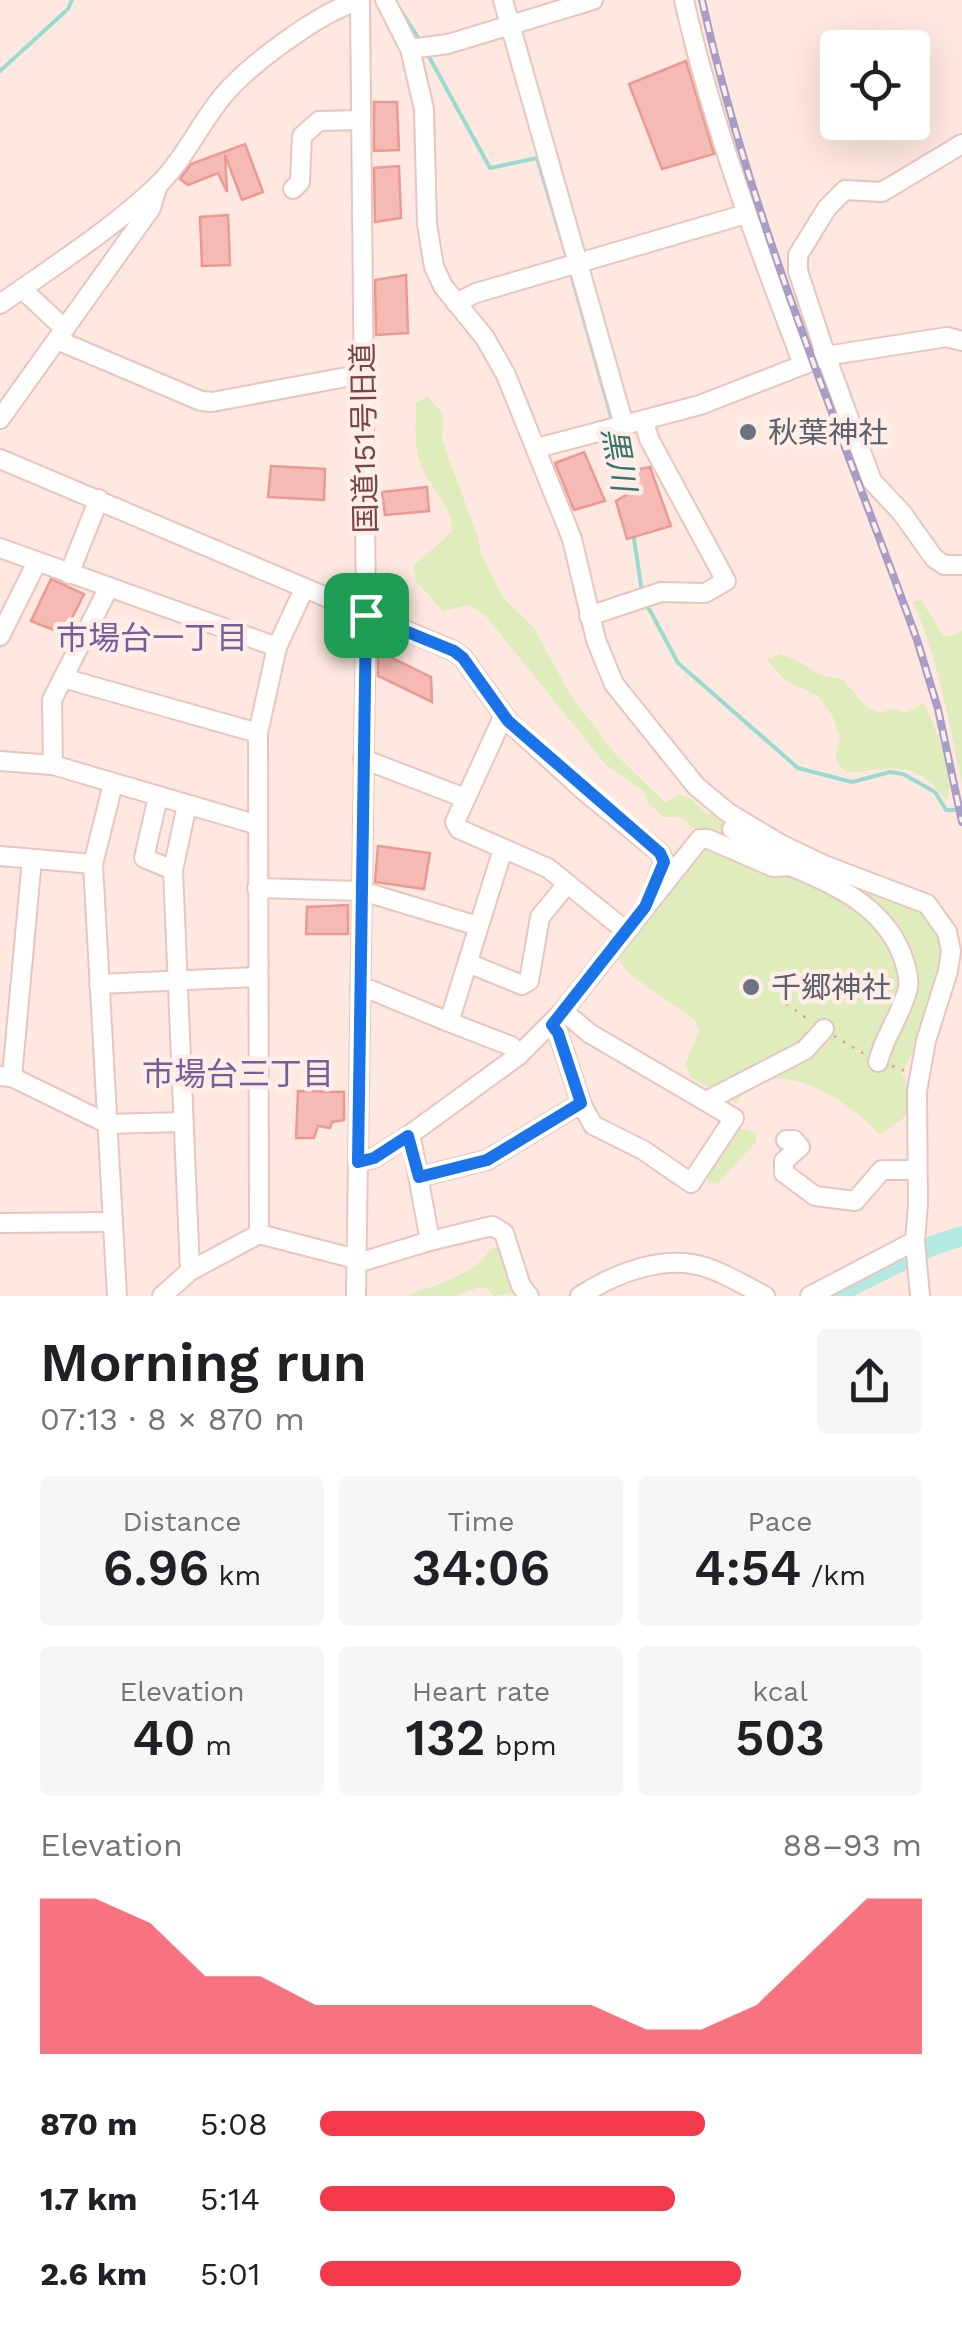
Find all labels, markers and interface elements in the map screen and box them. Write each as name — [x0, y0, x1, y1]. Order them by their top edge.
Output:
map controls — [820, 30, 930, 140]
button: locate — [820, 30, 930, 140]
street label: 国道151号旧道 — [345, 342, 383, 534]
place label: 秋葉神社 — [768, 415, 888, 450]
marker: 秋葉神社 — [737, 421, 759, 443]
water label: 黒川 — [595, 424, 644, 497]
pin — [324, 573, 409, 658]
icon: arrive — [339, 588, 394, 643]
district label: 市場台一丁目 — [56, 619, 248, 657]
place label: 千郷神社 — [771, 970, 891, 1005]
marker: 千郷神社 — [740, 976, 762, 998]
district label: 市場台三丁目 — [142, 1055, 334, 1093]
button: share — [817, 1329, 922, 1434]
text: Morning run — [40, 1330, 367, 1394]
text: 07:13 · 8 × 870 m — [40, 1400, 305, 1438]
text: Distance — [122, 1505, 242, 1538]
text: Time — [448, 1505, 514, 1538]
text: Pace — [748, 1505, 812, 1538]
text: 6.96 — [103, 1538, 209, 1597]
text: 34:06 — [412, 1538, 550, 1597]
text: 4:54 — [694, 1538, 802, 1597]
text: km — [209, 1559, 261, 1592]
text: /km — [802, 1559, 866, 1592]
text: Elevation — [120, 1675, 245, 1708]
text: Heart rate — [412, 1675, 550, 1708]
text: kcal — [752, 1675, 808, 1708]
text: 40 — [132, 1708, 196, 1767]
text: 132 — [405, 1708, 485, 1767]
text: 503 — [735, 1708, 825, 1767]
text: m — [196, 1729, 232, 1762]
text: bpm — [485, 1729, 557, 1762]
text: Elevation — [40, 1826, 183, 1864]
text: 88–93 m — [783, 1826, 922, 1864]
text: 870 m — [40, 2105, 137, 2143]
text: 5:08 — [200, 2105, 268, 2143]
text: 1.7 km — [40, 2180, 137, 2218]
text: 5:14 — [200, 2180, 260, 2218]
text: 2.6 km — [40, 2255, 147, 2293]
text: 5:01 — [200, 2255, 260, 2293]

